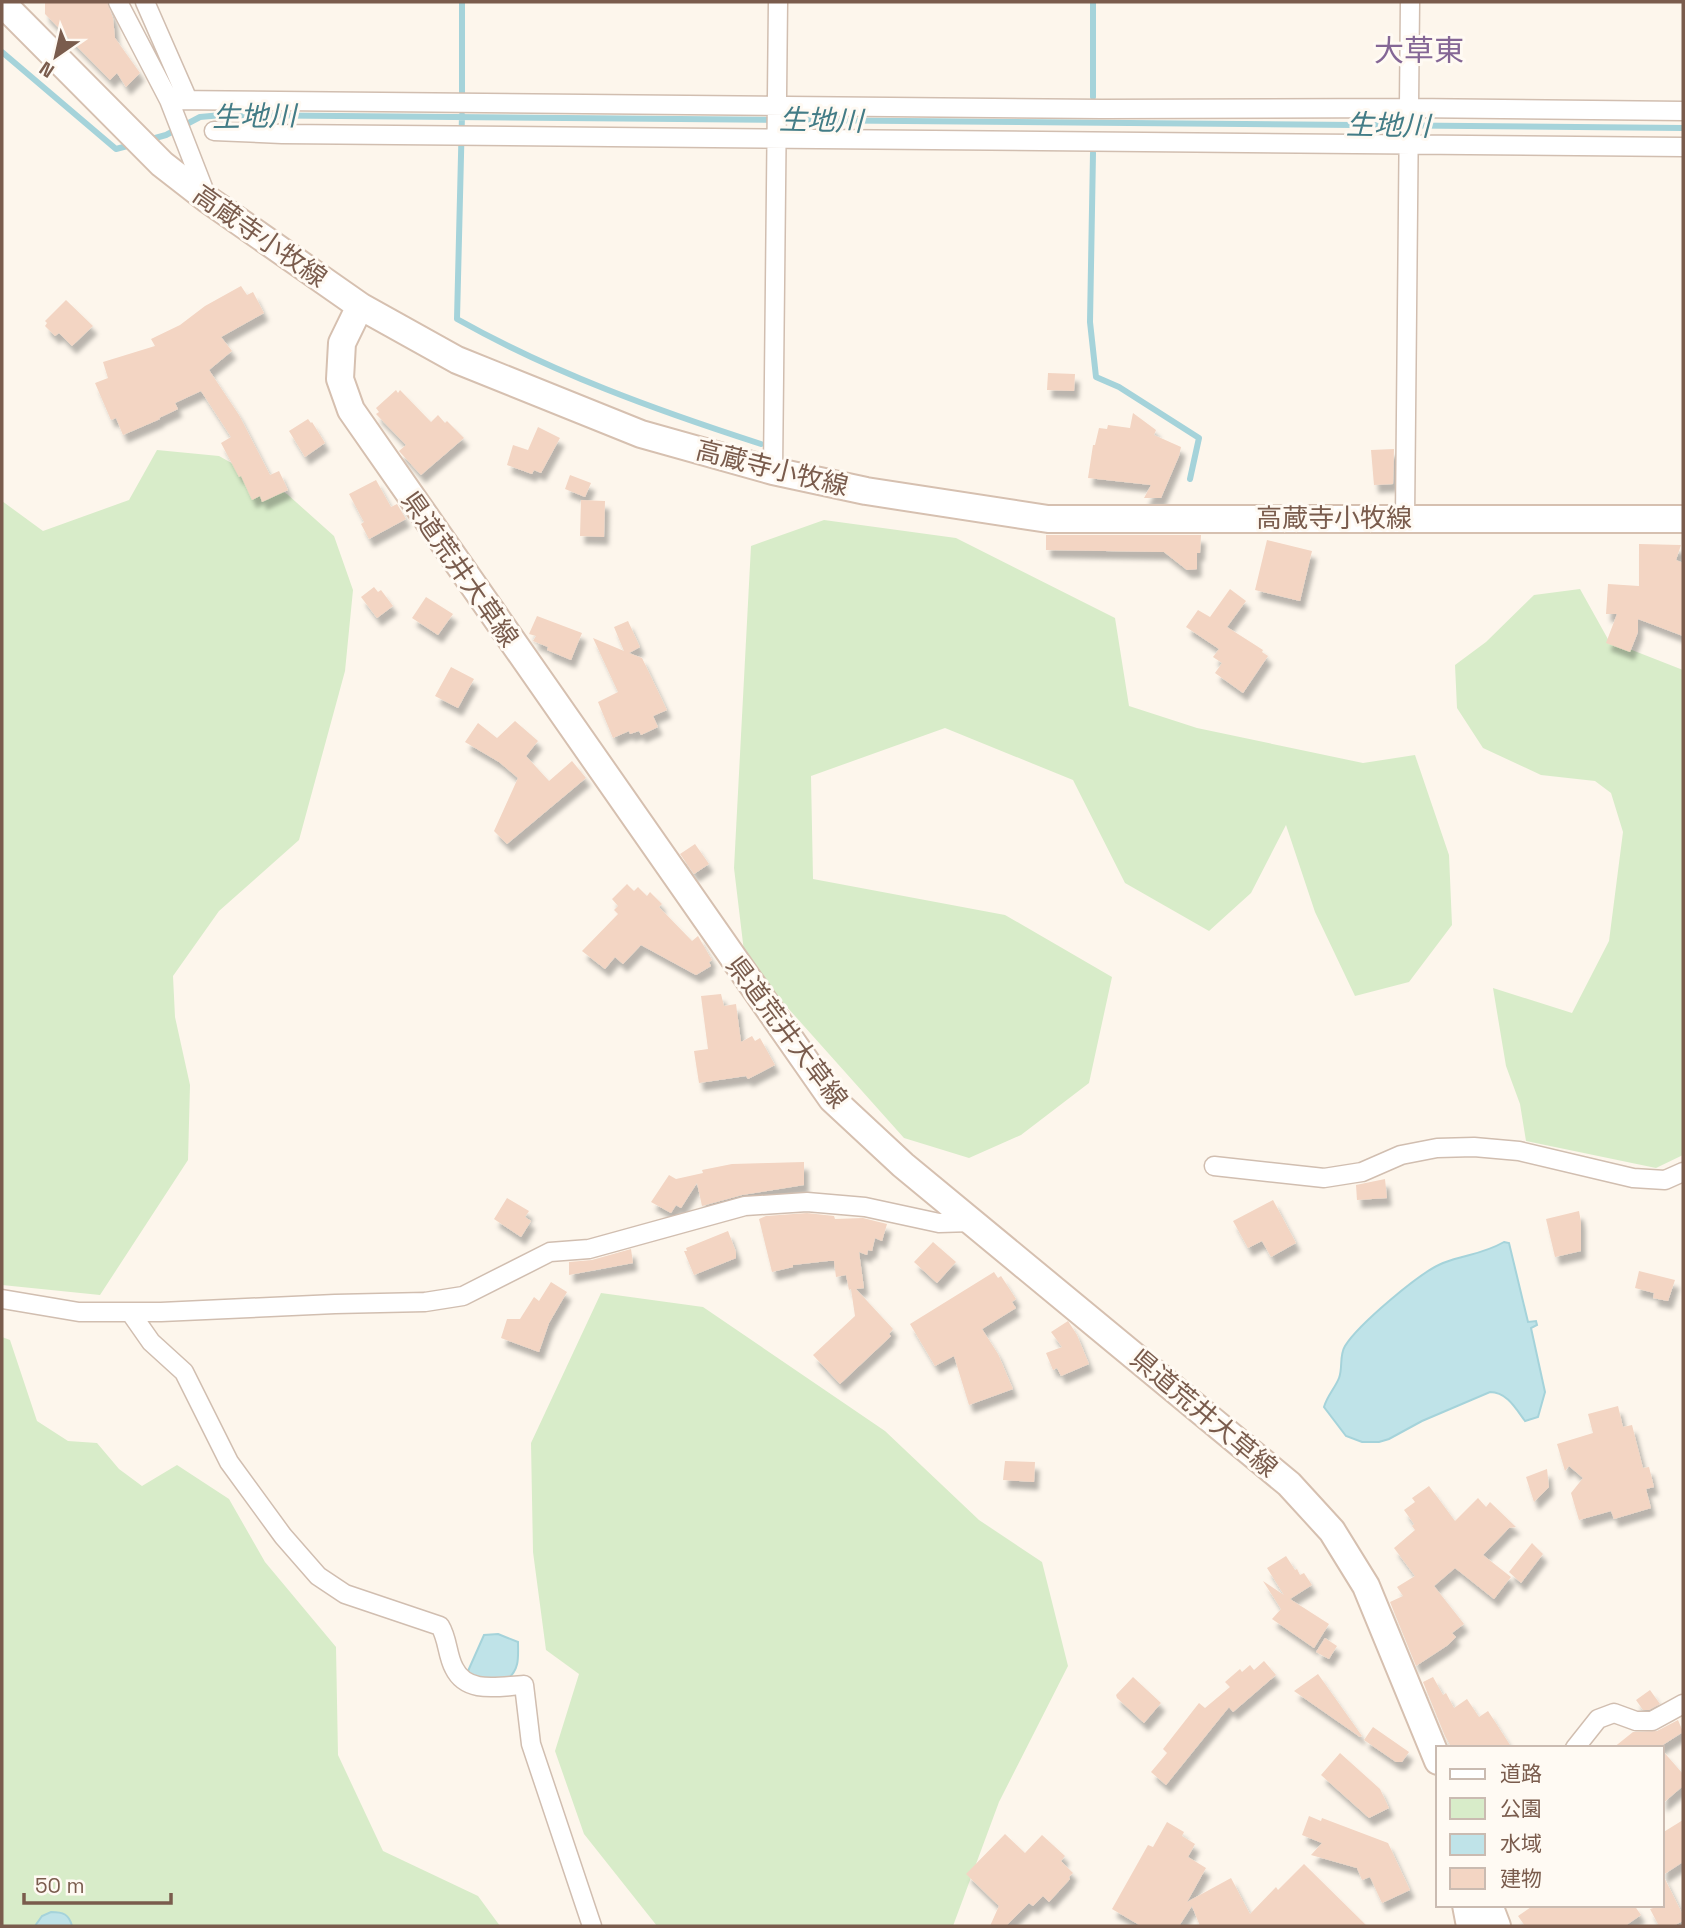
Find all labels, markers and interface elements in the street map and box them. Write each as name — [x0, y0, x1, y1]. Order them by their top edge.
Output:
north arrow — [21, 21, 91, 91]
district label: 大草東 — [1374, 31, 1464, 70]
text: N — [35, 56, 59, 84]
water label: 生地川 — [212, 97, 299, 135]
water label: 生地川 — [779, 101, 866, 139]
water label: 生地川 — [1346, 106, 1433, 144]
street label: 高蔵寺小牧線 — [186, 177, 334, 295]
street label: 高蔵寺小牧線 — [692, 433, 852, 503]
street label: 県道荒井大草線 — [394, 485, 526, 653]
street label: 高蔵寺小牧線 — [1256, 501, 1412, 535]
street label: 県道荒井大草線 — [719, 949, 855, 1115]
street label: 県道荒井大草線 — [1123, 1341, 1285, 1485]
legend — [1436, 1746, 1664, 1907]
text: 道路 — [1500, 1760, 1542, 1787]
text: 公園 — [1500, 1795, 1542, 1822]
text: 水域 — [1500, 1830, 1542, 1857]
scale bar — [24, 1862, 172, 1906]
text: 建物 — [1500, 1865, 1542, 1892]
text: 50 m — [35, 1872, 85, 1899]

